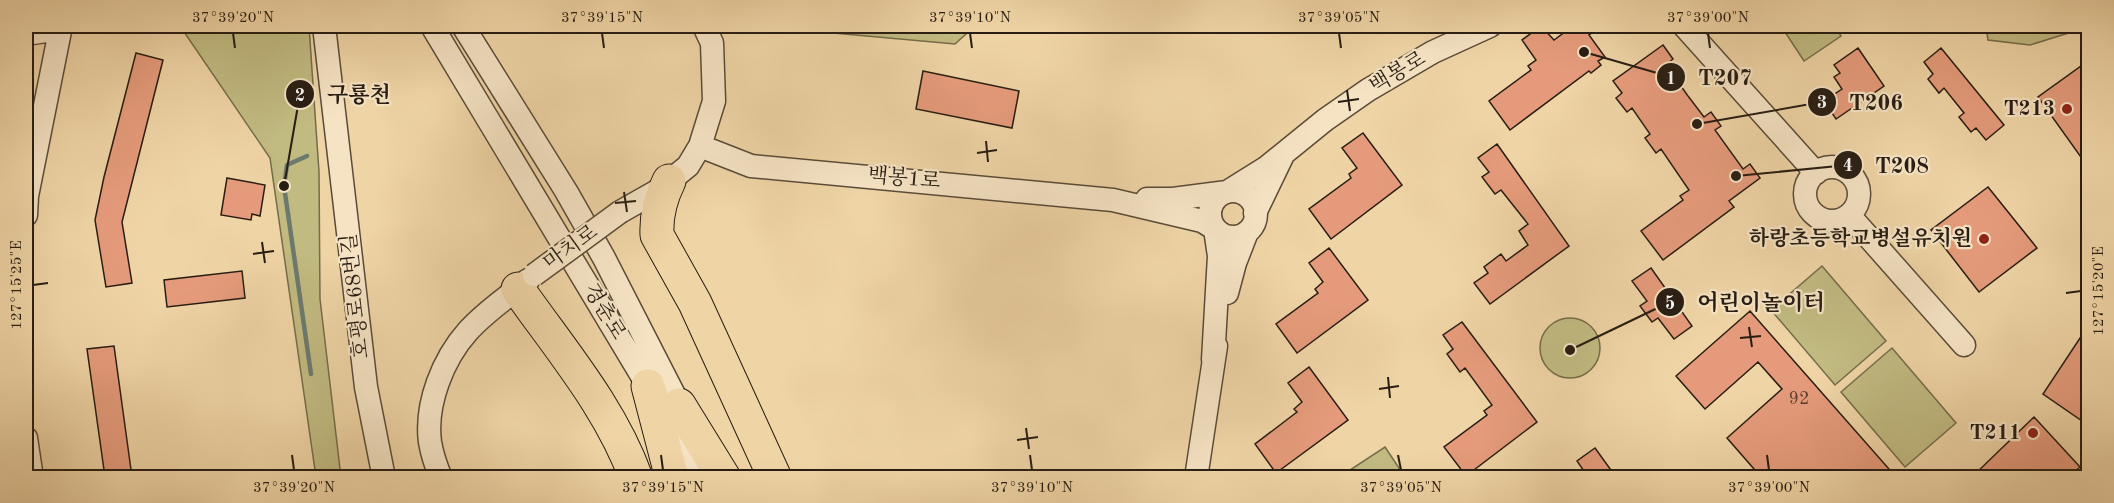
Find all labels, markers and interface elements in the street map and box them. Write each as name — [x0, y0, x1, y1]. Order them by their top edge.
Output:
text: 37°39'20"N — [192, 11, 274, 26]
text: 37°39'15"N — [561, 11, 643, 26]
text: 37°39'10"N — [929, 11, 1011, 26]
text: 37°39'05"N — [1298, 11, 1380, 26]
text: 37°39'00"N — [1667, 11, 1749, 26]
street label: 백봉로 — [1365, 46, 1429, 98]
callout: T207 — [1656, 57, 1764, 97]
text: T207 — [1698, 68, 1752, 90]
text: 1 — [1666, 70, 1676, 88]
callout: 구룡천 — [285, 74, 403, 114]
text: 구룡천 — [327, 82, 391, 107]
callout: T206 — [1807, 82, 1915, 122]
text: 2 — [295, 87, 305, 105]
text: T206 — [1849, 93, 1903, 115]
text: 3 — [1817, 94, 1827, 112]
place label: T213 — [2003, 99, 2055, 120]
marker: T213 — [2060, 102, 2074, 116]
callout: T208 — [1833, 145, 1941, 185]
text: T208 — [1875, 156, 1929, 178]
text: 4 — [1843, 157, 1853, 175]
street label: 백봉1로 — [867, 162, 942, 193]
street label: 마치로 — [539, 220, 602, 274]
place label: 하랑초등학교병설유치원 — [1749, 226, 1972, 250]
street label: 호평로68번길 — [337, 232, 373, 360]
marker: 하랑초등학교병설유치원 — [1977, 232, 1991, 246]
text: 127°15'25"E — [10, 240, 25, 330]
text: 127°15'20"E — [2092, 246, 2107, 336]
street label: 경춘로 — [579, 279, 630, 343]
callout: 어린이놀이터 — [1655, 282, 1837, 322]
text: 어린이놀이터 — [1697, 290, 1825, 315]
text: 5 — [1665, 295, 1675, 313]
house number: 92 — [1789, 390, 1809, 408]
place label: T211 — [1969, 423, 2021, 444]
marker: T211 — [2026, 426, 2040, 440]
text: 37°39'20"N — [253, 481, 335, 496]
text: 37°39'15"N — [622, 481, 704, 496]
text: 37°39'10"N — [991, 481, 1073, 496]
text: 37°39'05"N — [1360, 481, 1442, 496]
text: 37°39'00"N — [1728, 481, 1810, 496]

